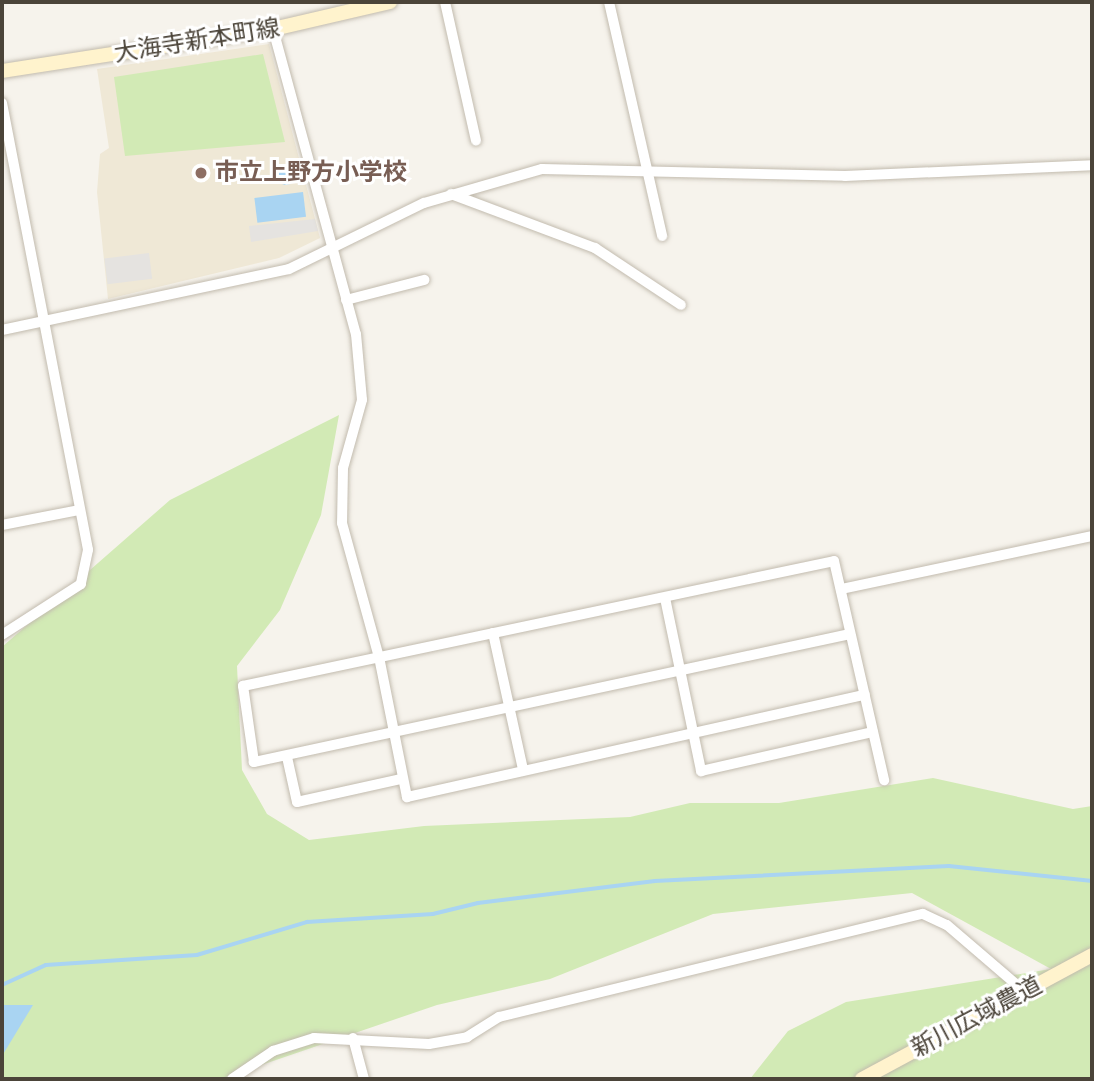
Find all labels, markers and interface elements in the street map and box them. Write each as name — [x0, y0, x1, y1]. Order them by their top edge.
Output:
street label: 大海寺新本町線 — [112, 14, 282, 68]
place label: 市立上野方小学校 — [215, 159, 407, 187]
marker: 市立上野方小学校 — [193, 165, 209, 181]
street label: 新川広域農道 — [907, 970, 1047, 1064]

